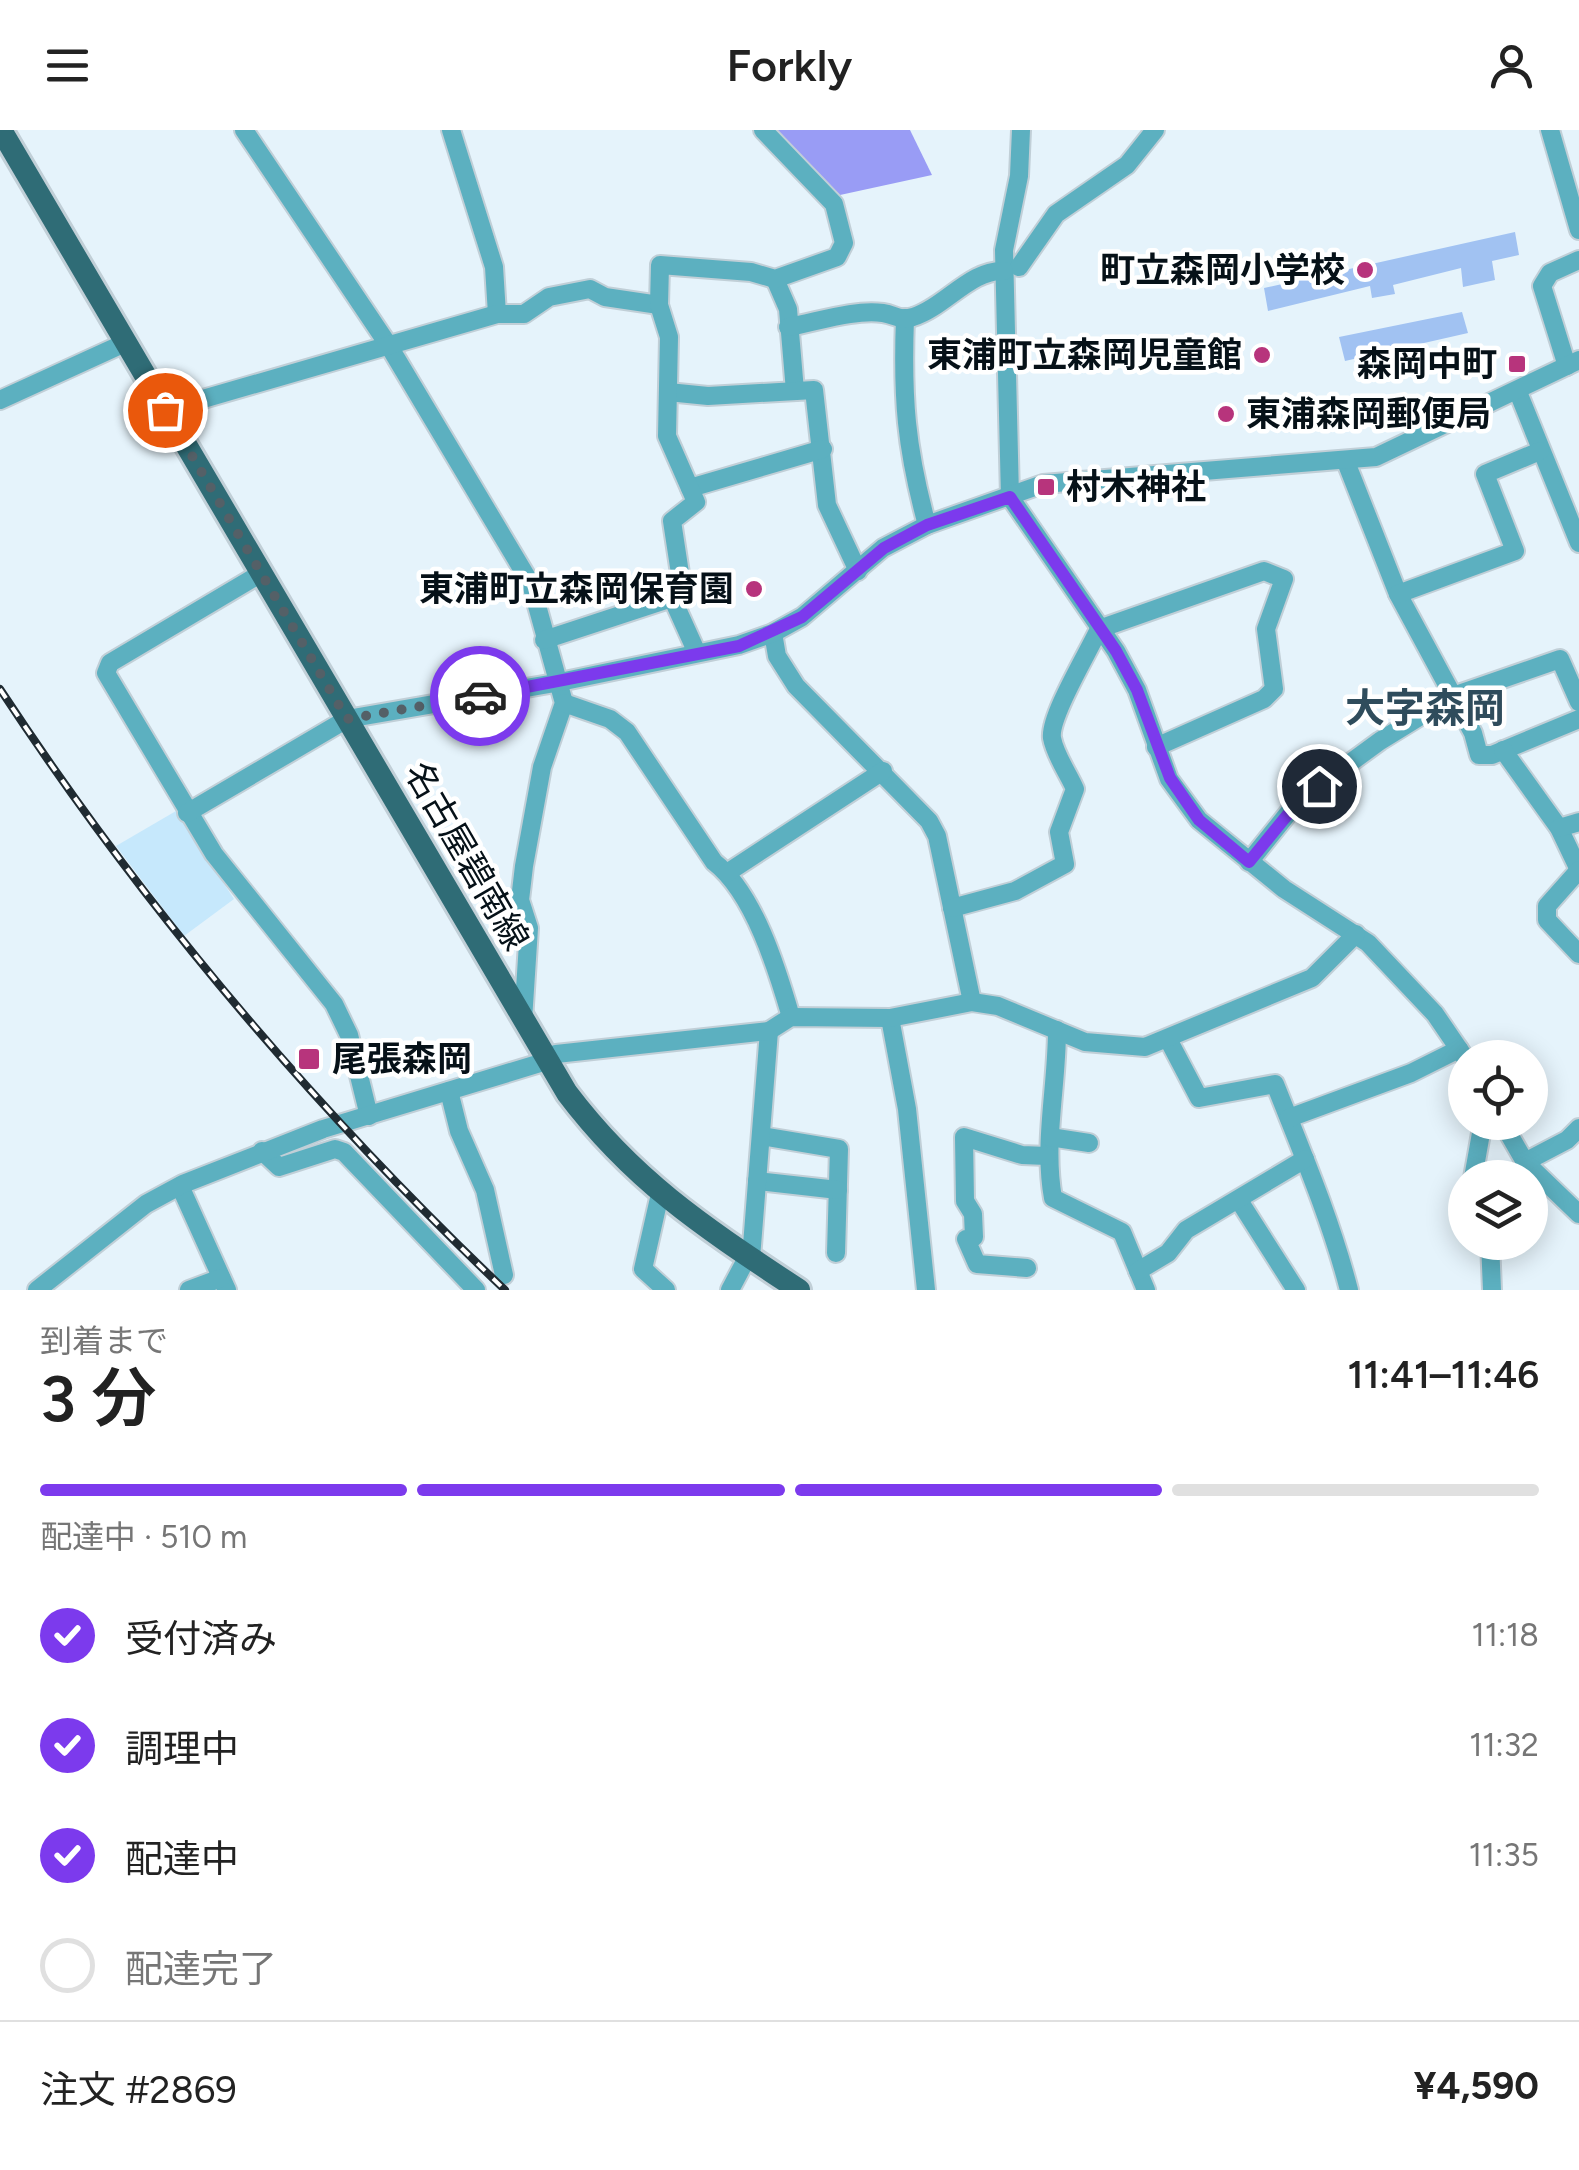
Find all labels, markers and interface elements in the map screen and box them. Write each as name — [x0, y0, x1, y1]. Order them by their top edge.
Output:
icon: menu — [40, 38, 95, 93]
text: Forkly — [727, 38, 852, 92]
icon: person — [1484, 38, 1539, 93]
place label: 町立森岡小学校 — [1100, 249, 1345, 291]
marker: 町立森岡小学校 — [1354, 259, 1376, 281]
place label: 東浦町立森岡児童館 — [927, 334, 1242, 376]
place label: 森岡中町 — [1357, 343, 1497, 385]
marker: 東浦町立森岡児童館 — [1251, 344, 1273, 366]
marker: 森岡中町 — [1506, 353, 1528, 375]
pin — [123, 368, 208, 453]
icon: bag — [138, 383, 193, 438]
place label: 東浦森岡郵便局 — [1246, 393, 1491, 435]
marker: 東浦森岡郵便局 — [1215, 403, 1237, 425]
place label: 村木神社 — [1066, 466, 1206, 508]
marker: 村木神社 — [1035, 476, 1057, 498]
place label: 東浦町立森岡保育園 — [419, 568, 734, 610]
marker: 東浦町立森岡保育園 — [743, 578, 765, 600]
courier — [430, 646, 530, 746]
icon: car — [453, 669, 508, 724]
district label: 大字森岡 — [1345, 684, 1505, 732]
pin — [1277, 744, 1362, 829]
street label: 名古屋碧南線 — [396, 755, 538, 957]
icon: home — [1292, 759, 1347, 814]
place label: 尾張森岡 — [332, 1038, 472, 1080]
map controls — [1448, 1040, 1548, 1260]
button: locate — [1448, 1040, 1548, 1140]
marker: 尾張森岡 — [296, 1046, 322, 1072]
button: layers — [1448, 1160, 1548, 1260]
text: 到着まで — [40, 1322, 168, 1360]
text: 11:41–11:46 — [1348, 1352, 1539, 1398]
text: 3 分 — [40, 1359, 156, 1437]
text: 配達中 · 510 m — [40, 1518, 247, 1556]
icon: check — [40, 1608, 95, 1663]
text: 受付済み — [125, 1616, 277, 1662]
text: 11:18 — [1472, 1616, 1539, 1654]
icon: check — [40, 1718, 95, 1773]
text: 調理中 — [125, 1726, 239, 1772]
text: 11:32 — [1469, 1726, 1539, 1764]
icon: check — [40, 1828, 95, 1883]
text: 配達中 — [125, 1836, 239, 1882]
text: 11:35 — [1469, 1836, 1539, 1874]
text: 配達完了 — [125, 1946, 277, 1992]
text: ¥4,590 — [1414, 2063, 1539, 2109]
text: 注文 #2869 — [40, 2067, 237, 2113]

